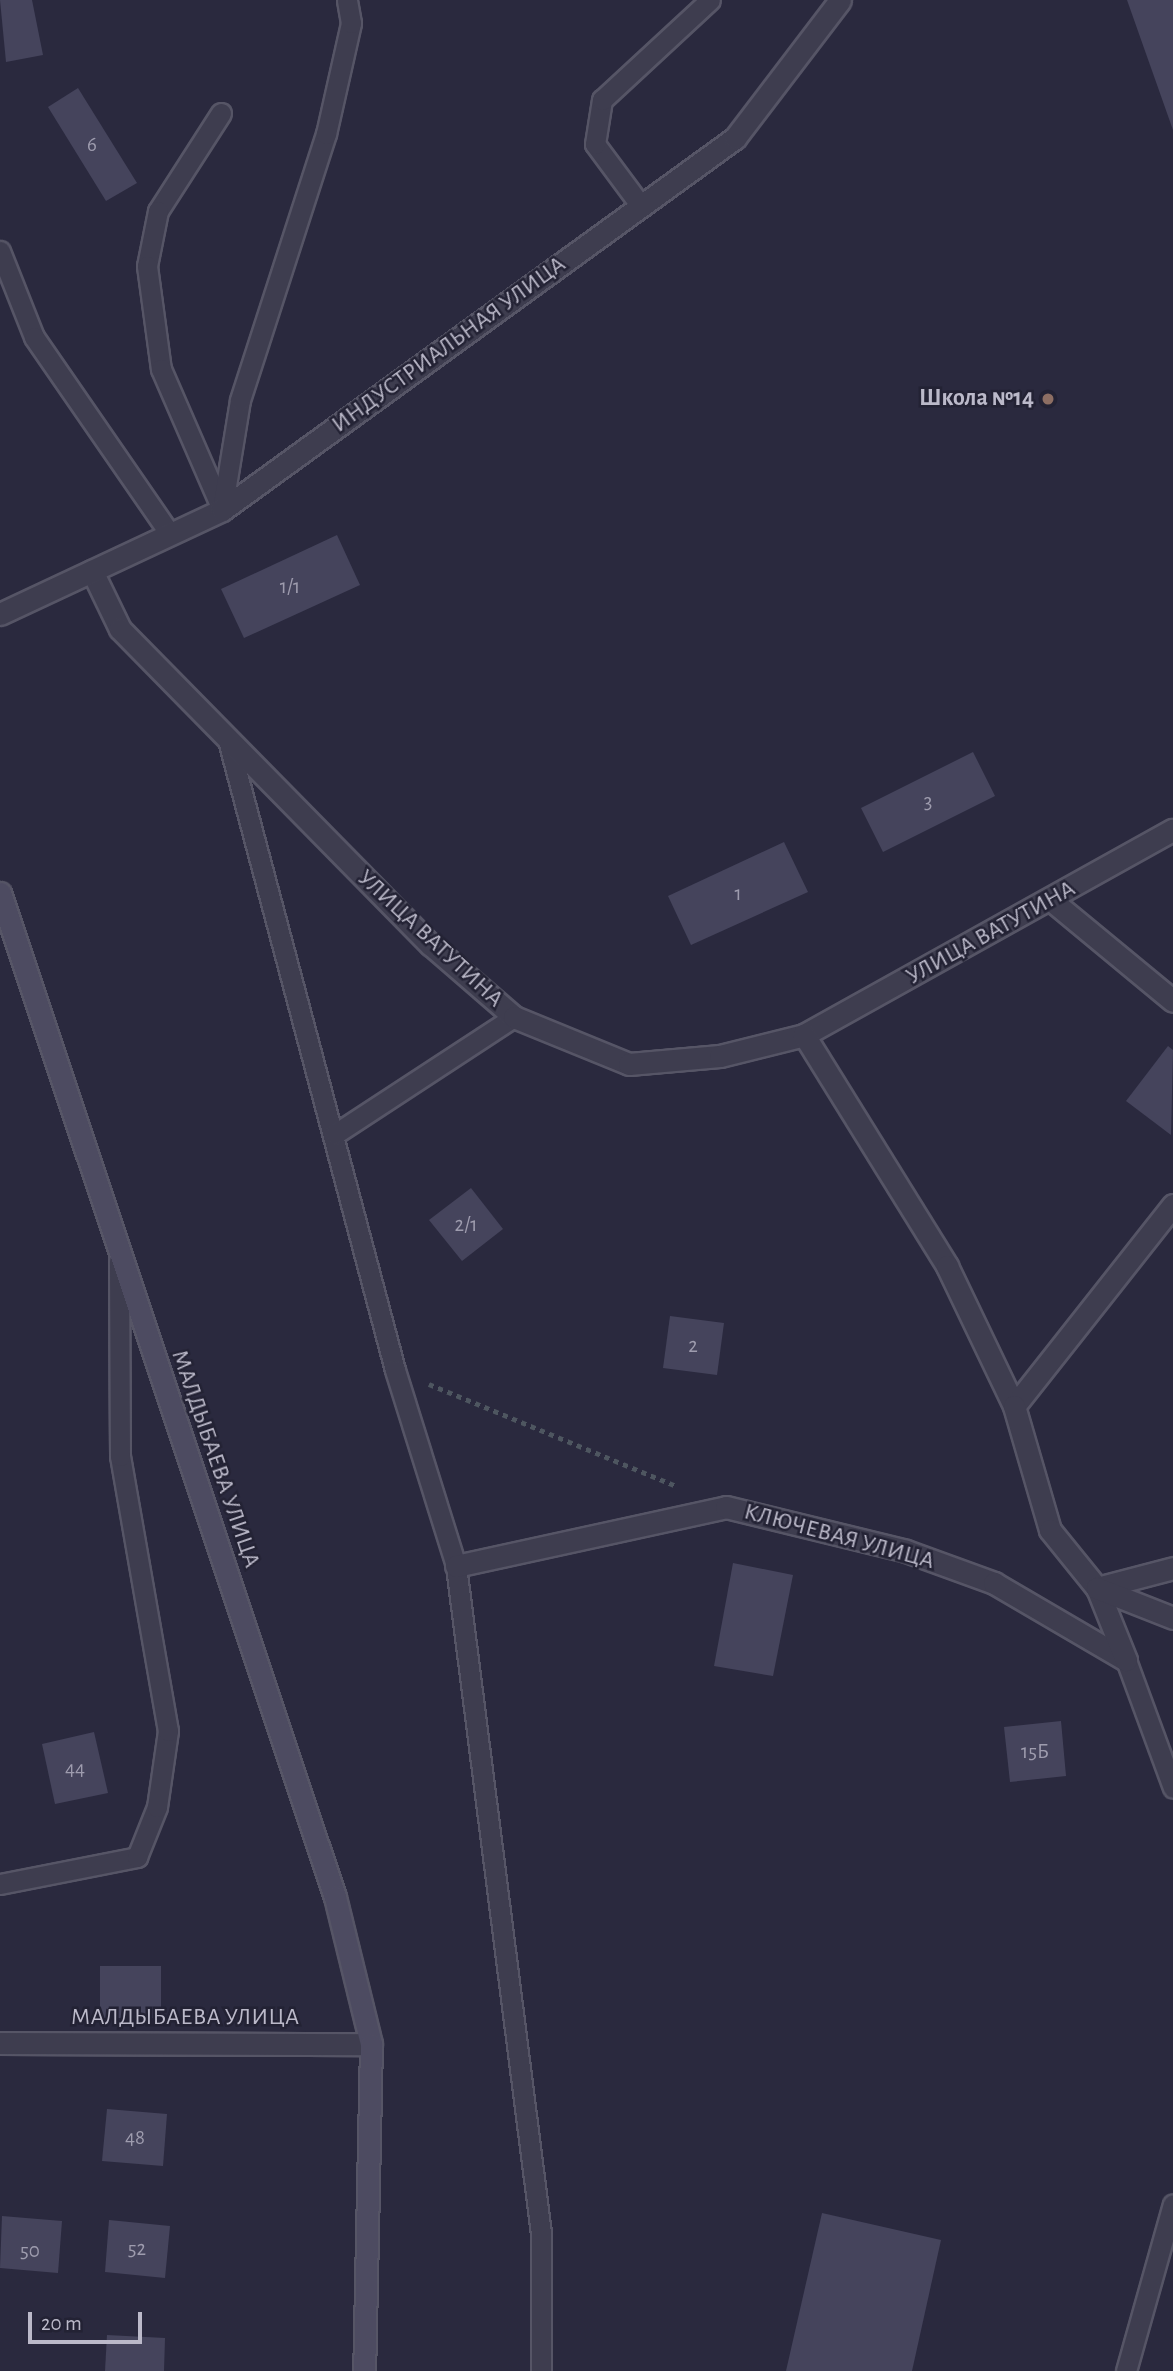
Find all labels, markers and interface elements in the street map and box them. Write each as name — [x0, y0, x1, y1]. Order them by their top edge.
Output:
house number: 6 — [87, 132, 97, 158]
street label: ИНДУСТРИАЛЬНАЯ УЛИЦА — [326, 250, 572, 440]
place label: Школа №14 — [919, 385, 1034, 413]
marker: Школа №14 — [1040, 391, 1056, 407]
house number: 1/1 — [280, 574, 300, 600]
house number: 3 — [924, 789, 932, 815]
street label: УЛИЦА ВАТУТИНА — [351, 864, 509, 1014]
street label: УЛИЦА ВАТУТИНА — [901, 875, 1081, 991]
house number: 1 — [734, 881, 742, 907]
house number: 2/1 — [455, 1212, 477, 1238]
house number: 2 — [688, 1333, 698, 1359]
street label: МАЛДЫБАЕВА УЛИЦА — [164, 1346, 266, 1572]
street label: КЛЮЧЕВАЯ УЛИЦА — [741, 1498, 937, 1576]
house number: 15Б — [1021, 1739, 1049, 1765]
house number: 44 — [65, 1756, 85, 1782]
street label: МАЛДЫБАЕВА УЛИЦА — [71, 2004, 299, 2032]
house number: 48 — [125, 2125, 145, 2151]
house number: 52 — [128, 2236, 146, 2262]
house number: 50 — [20, 2238, 40, 2264]
scale bar — [32, 2298, 145, 2342]
text: 20 m — [41, 2313, 82, 2334]

